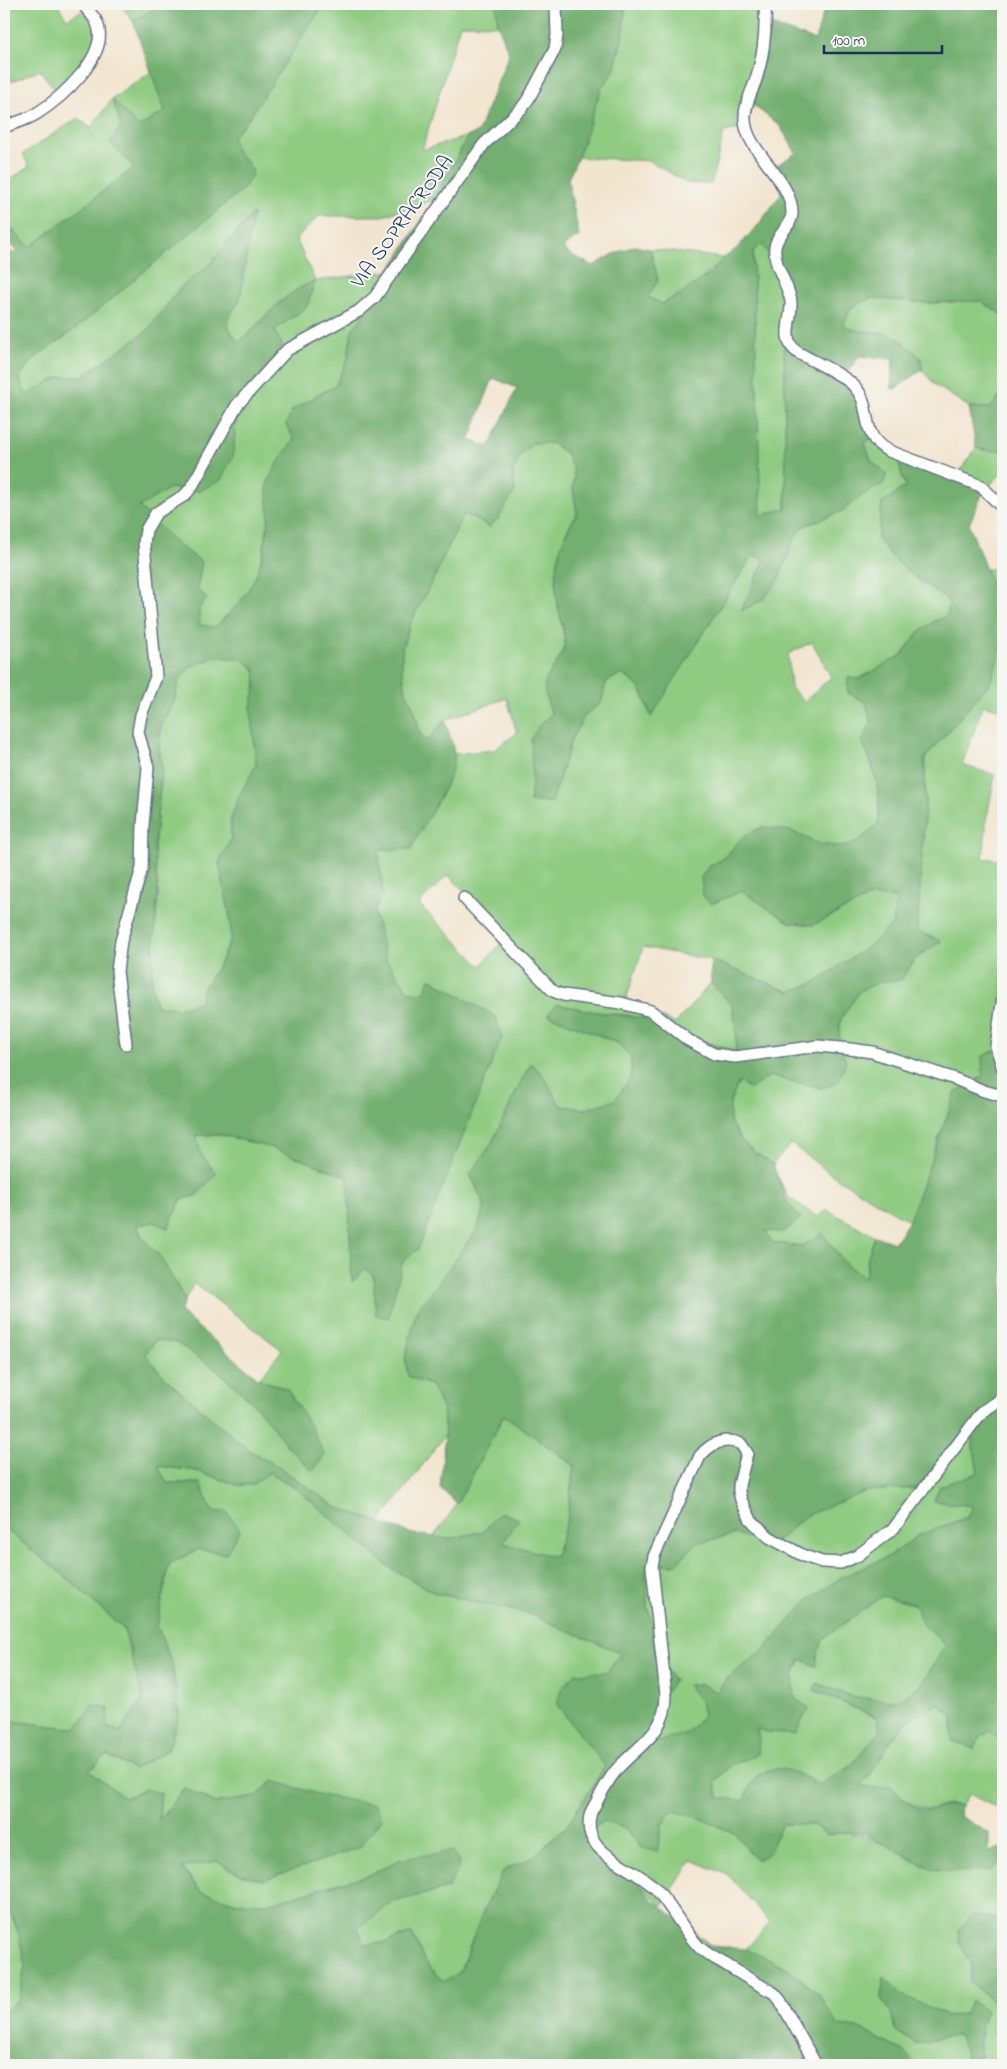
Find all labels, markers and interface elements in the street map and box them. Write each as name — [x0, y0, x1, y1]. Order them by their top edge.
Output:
scale bar — [824, 22, 942, 54]
text: 100 m — [832, 30, 865, 52]
street label: VIA SOPRACRODA — [344, 149, 462, 296]

